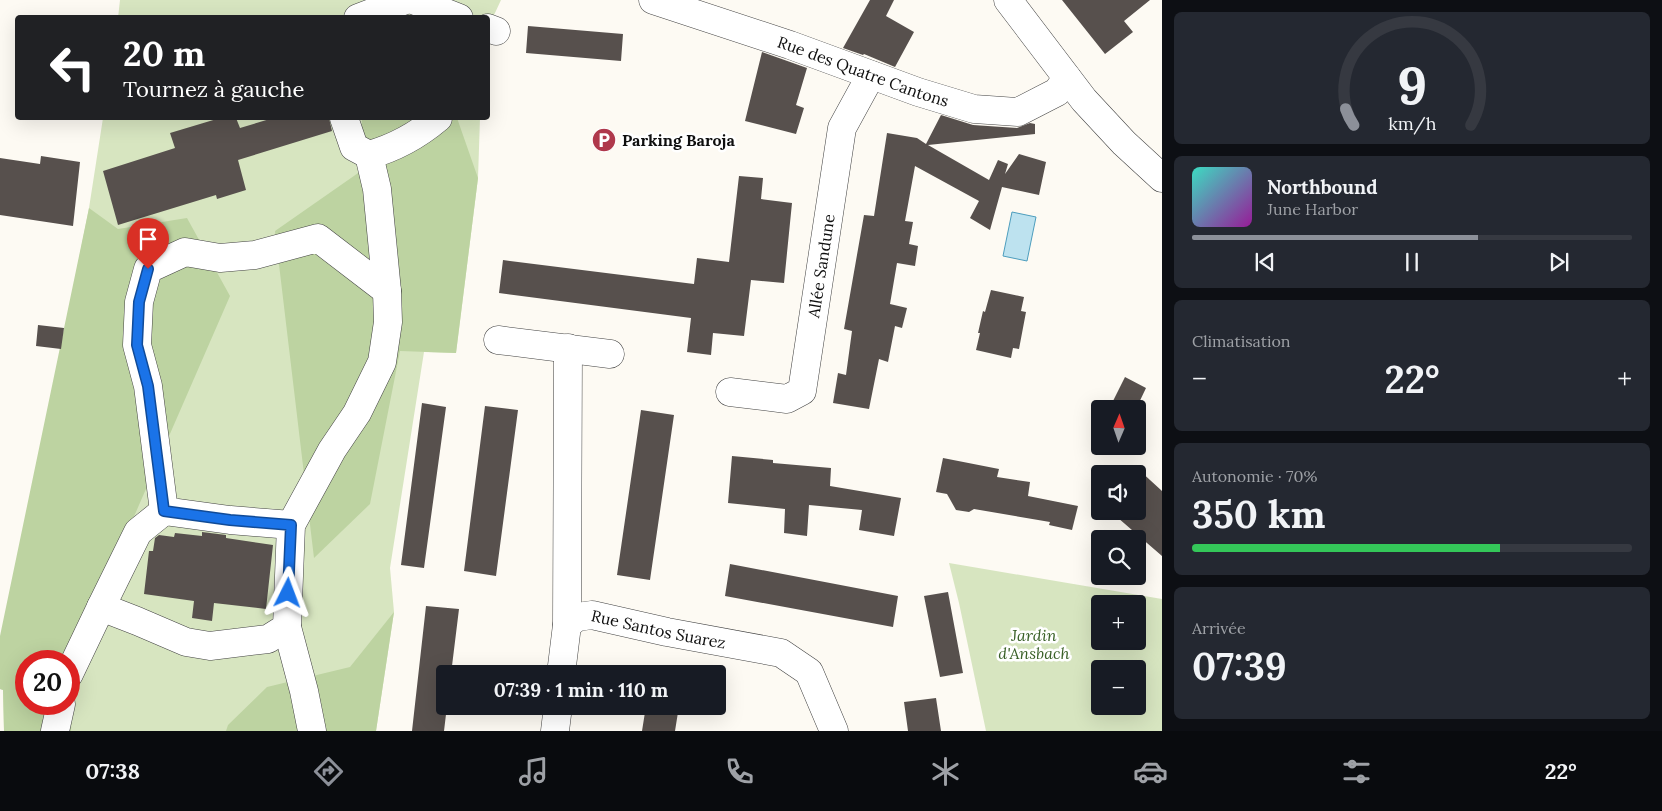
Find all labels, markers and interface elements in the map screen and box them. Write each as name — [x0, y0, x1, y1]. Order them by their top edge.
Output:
text: 20 m — [123, 31, 205, 76]
street label: Rue des Quatre Cantons — [775, 32, 951, 111]
icon: left — [40, 35, 105, 100]
text: 9 — [1397, 52, 1427, 118]
text: Tournez à gauche — [123, 75, 304, 103]
text: km/h — [1388, 112, 1436, 135]
parking icon: Parking Baroja — [591, 127, 617, 153]
place label: Parking Baroja — [622, 130, 735, 150]
text: Northbound — [1267, 175, 1378, 199]
text: June Harbor — [1267, 199, 1358, 219]
street label: Allée Sandune — [803, 212, 839, 320]
pin — [127, 218, 169, 269]
icon: arrive — [134, 225, 162, 253]
icon: previous — [1251, 248, 1279, 276]
icon: pause — [1398, 248, 1426, 276]
icon: next — [1545, 248, 1573, 276]
text: Climatisation — [1192, 331, 1290, 351]
text: 22° — [1384, 355, 1440, 403]
text: − — [1192, 361, 1207, 397]
text: + — [1617, 361, 1632, 397]
north arrow — [1091, 400, 1146, 455]
map controls — [1091, 400, 1146, 715]
button: sound — [1091, 465, 1146, 520]
text: Autonomie · 70% — [1192, 466, 1317, 486]
text: 350 km — [1192, 490, 1326, 538]
button: search — [1091, 530, 1146, 585]
position arrow — [261, 566, 313, 618]
button: + — [1091, 595, 1146, 650]
street label: Rue Santos Suarez — [589, 605, 728, 653]
text: Arrivée — [1192, 618, 1246, 638]
park label: Jardin d'Ansbach — [998, 625, 1070, 663]
text: 07:39 — [1192, 642, 1287, 690]
speed limit sign: 20 — [15, 650, 80, 715]
button: − — [1091, 660, 1146, 715]
text: 07:39 · 1 min · 110 m — [494, 678, 668, 702]
icon: directions — [311, 754, 346, 789]
icon: music — [516, 754, 551, 789]
icon: phone — [722, 754, 757, 789]
icon: climate — [928, 754, 963, 789]
icon: car — [1133, 754, 1168, 789]
icon: filters — [1339, 754, 1374, 789]
text: 07:38 — [85, 757, 140, 785]
text: 22° — [1545, 757, 1577, 785]

